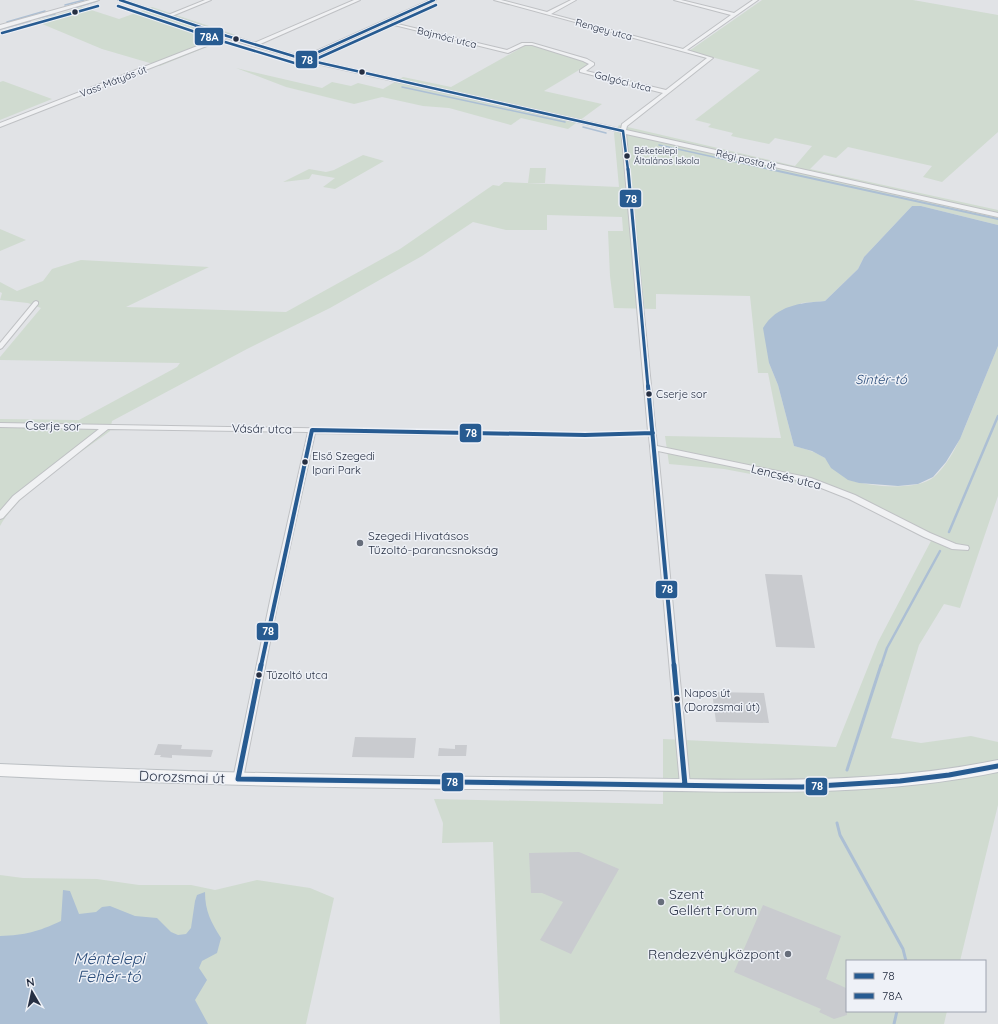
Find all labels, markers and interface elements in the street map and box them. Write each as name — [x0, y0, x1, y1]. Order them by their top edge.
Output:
unlabelled marker — [70, 7, 80, 17]
street label: Rengey utca — [574, 16, 634, 43]
street label: Bajmóci utca — [416, 24, 478, 51]
line badge: 78A — [194, 27, 224, 46]
text: 78A — [199, 30, 219, 44]
unlabelled marker — [231, 34, 241, 44]
line badge: 78 — [295, 50, 318, 69]
text: 78 — [301, 53, 313, 67]
street label: Vass Mátyás út — [78, 63, 149, 100]
unlabelled marker — [357, 67, 367, 77]
street label: Galgóci utca — [593, 68, 653, 95]
place label: Béketelepi Általános Iskola — [634, 145, 699, 166]
street label: Régi posta út — [715, 146, 778, 173]
marker: Béketelepi Általános Iskola — [622, 151, 632, 161]
line badge: 78 — [619, 189, 642, 208]
text: 78 — [625, 192, 637, 206]
water label: Sintér-tó — [855, 371, 908, 387]
place label: Cserje sor — [656, 387, 708, 401]
marker: Cserje sor — [644, 389, 654, 399]
street label: Cserje sor — [25, 418, 81, 433]
street label: Vásár utca — [232, 420, 292, 437]
line badge: 78 — [459, 423, 482, 443]
text: 78 — [465, 426, 477, 440]
place label: Első Szegedi Ipari Park — [312, 449, 375, 477]
marker: Első Szegedi Ipari Park — [300, 457, 310, 467]
street label: Lencsés utca — [749, 461, 823, 492]
place label: Szegedi Hivatásos Tűzoltó-parancsnokság — [368, 528, 498, 557]
marker: Szegedi Hivatásos Tűzoltó-parancsnokság — [355, 538, 365, 548]
line badge: 78 — [655, 580, 678, 599]
text: 78 — [661, 582, 673, 596]
line badge: 78 — [256, 622, 279, 641]
text: 78 — [262, 624, 274, 638]
place label: Tűzoltó utca — [266, 668, 328, 682]
marker: Tűzoltó utca — [254, 670, 264, 680]
place label: Napos út (Dorozsmai út) — [684, 686, 760, 714]
marker: Napos út (Dorozsmai út) — [672, 694, 682, 704]
street label: Dorozsmai út — [139, 767, 226, 788]
line badge: 78 — [441, 772, 464, 792]
text: 78 — [446, 775, 458, 789]
line badge: 78 — [805, 777, 828, 796]
text: 78 — [811, 779, 823, 793]
place label: Szent Gellért Fórum — [669, 885, 757, 919]
marker: Szent Gellért Fórum — [656, 897, 666, 907]
place label: Rendezvényközpont — [648, 945, 780, 963]
water label: Méntelepi Fehér-tó — [73, 948, 146, 986]
marker: Rendezvényközpont — [783, 949, 793, 959]
legend — [846, 960, 986, 1012]
text: 78 — [882, 968, 895, 983]
north arrow — [12, 972, 52, 1012]
text: N — [25, 975, 36, 990]
text: 78A — [882, 988, 903, 1003]

